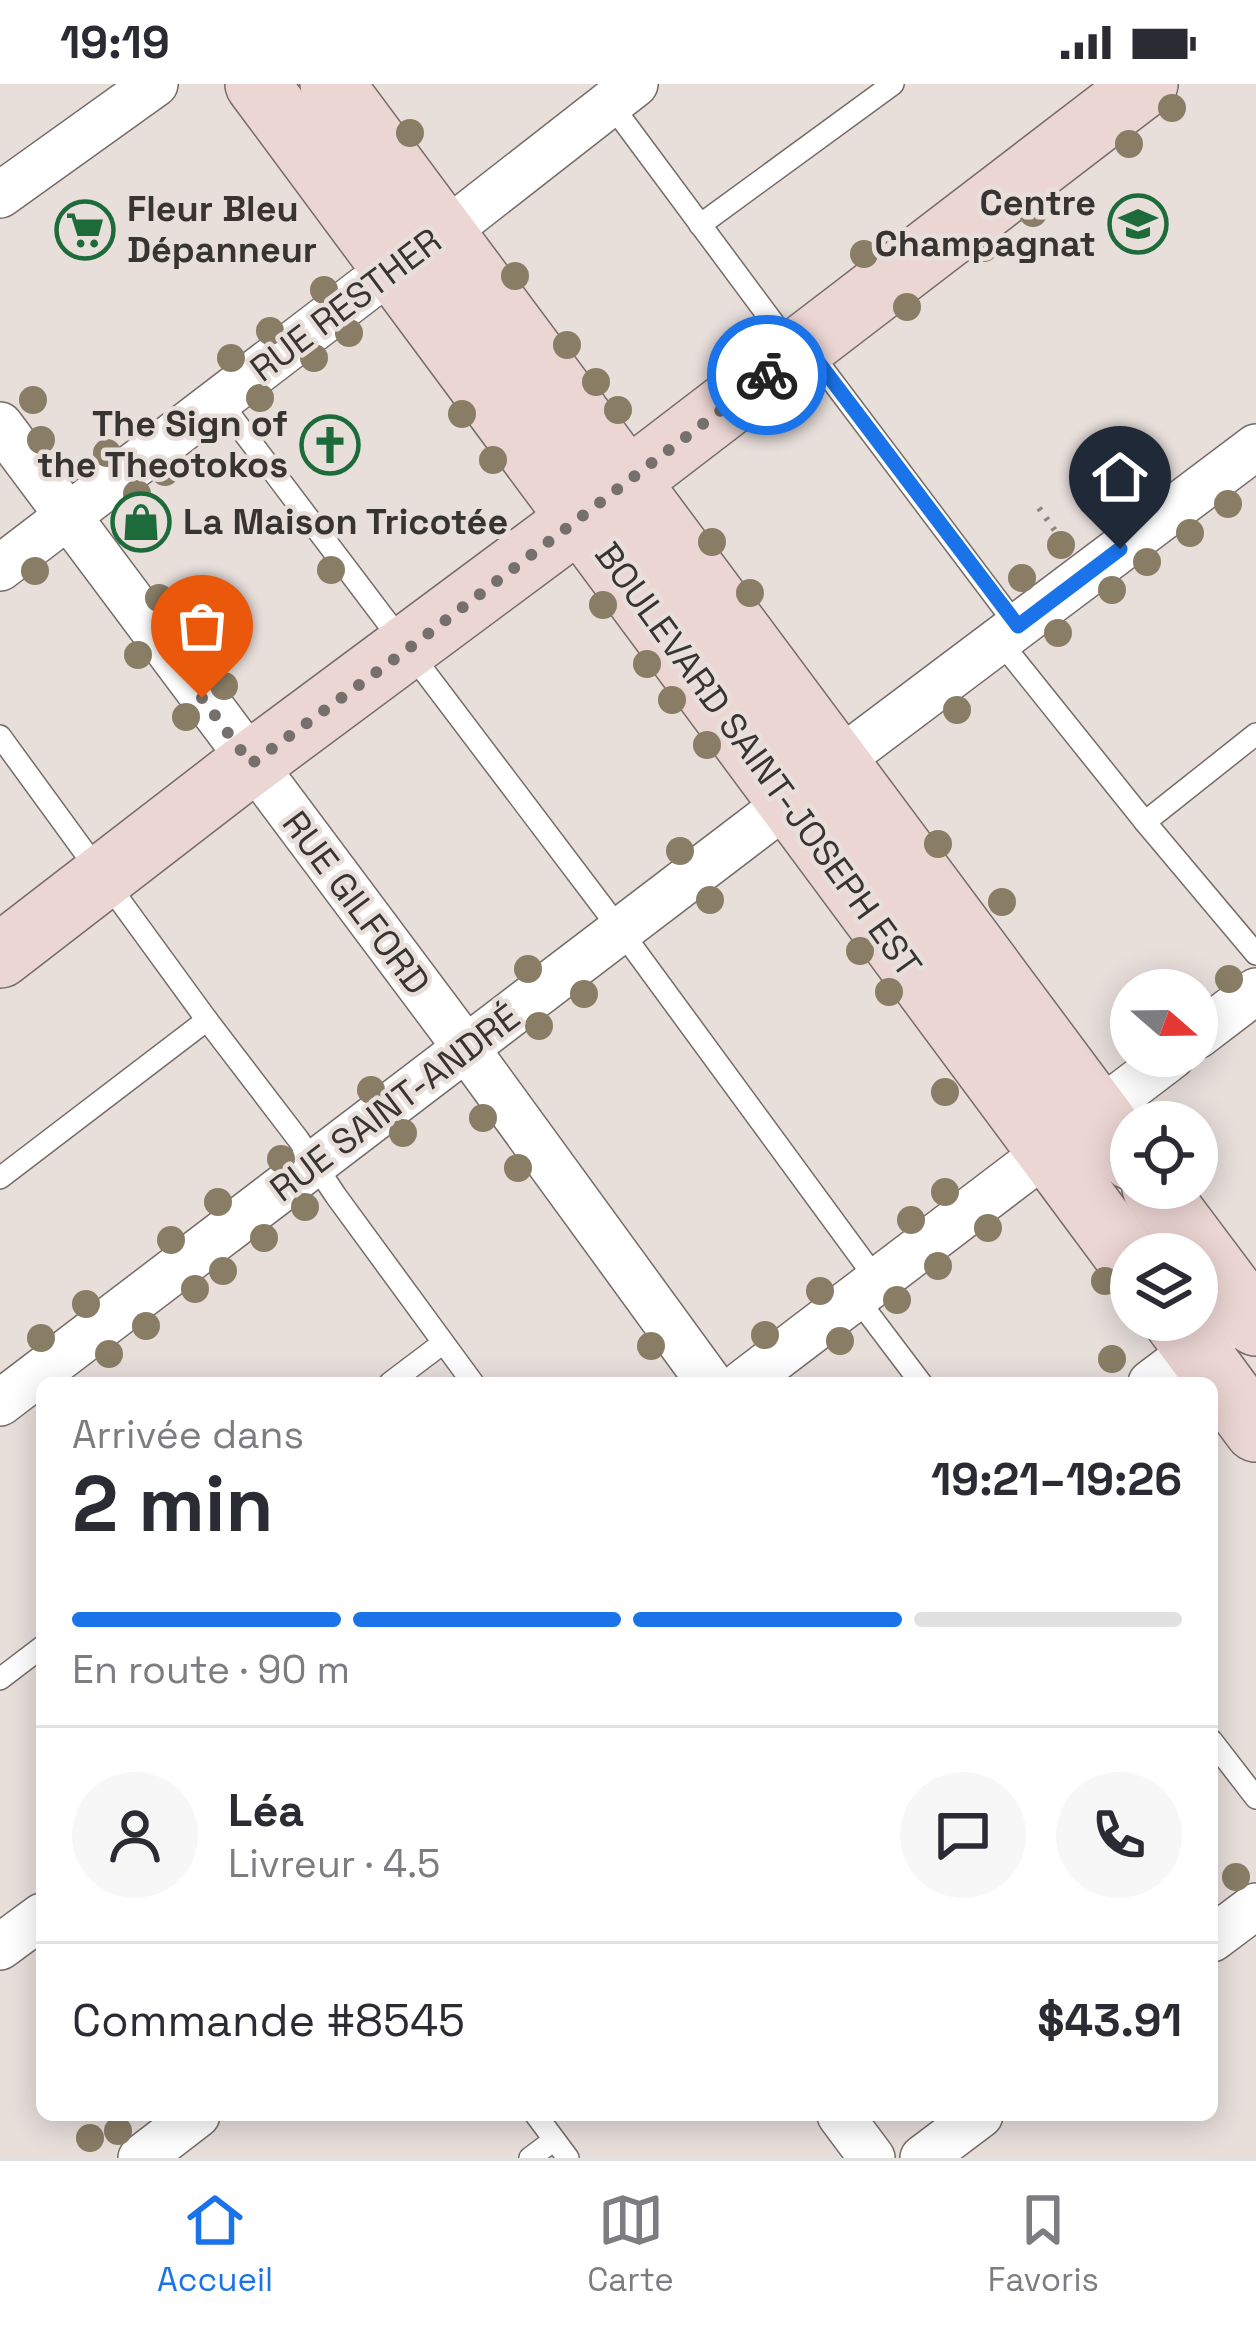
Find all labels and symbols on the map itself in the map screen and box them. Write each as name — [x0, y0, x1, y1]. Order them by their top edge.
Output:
place label: Centre Champagnat — [875, 180, 1096, 267]
place label: Fleur Bleu Dépanneur — [127, 186, 317, 273]
school or university icon: Centre Champagnat — [1107, 193, 1169, 255]
supermarket icon: Fleur Bleu Dépanneur — [54, 199, 116, 261]
street label: RUE RESTHER — [241, 218, 451, 392]
courier — [707, 315, 827, 435]
place label: The Sign of the Theotokos — [37, 401, 288, 488]
church icon: The Sign of the Theotokos — [299, 414, 361, 476]
pin — [1069, 426, 1171, 549]
shop icon: La Maison Tricotée — [110, 491, 172, 553]
place label: La Maison Tricotée — [183, 499, 508, 545]
street label: BOULEVARD SAINT-JOSEPH EST — [585, 533, 931, 987]
pin — [151, 575, 253, 698]
street label: RUE GILFORD — [272, 802, 440, 1004]
north arrow — [1110, 969, 1218, 1077]
street label: RUE SAINT-ANDRÉ — [261, 994, 529, 1212]

